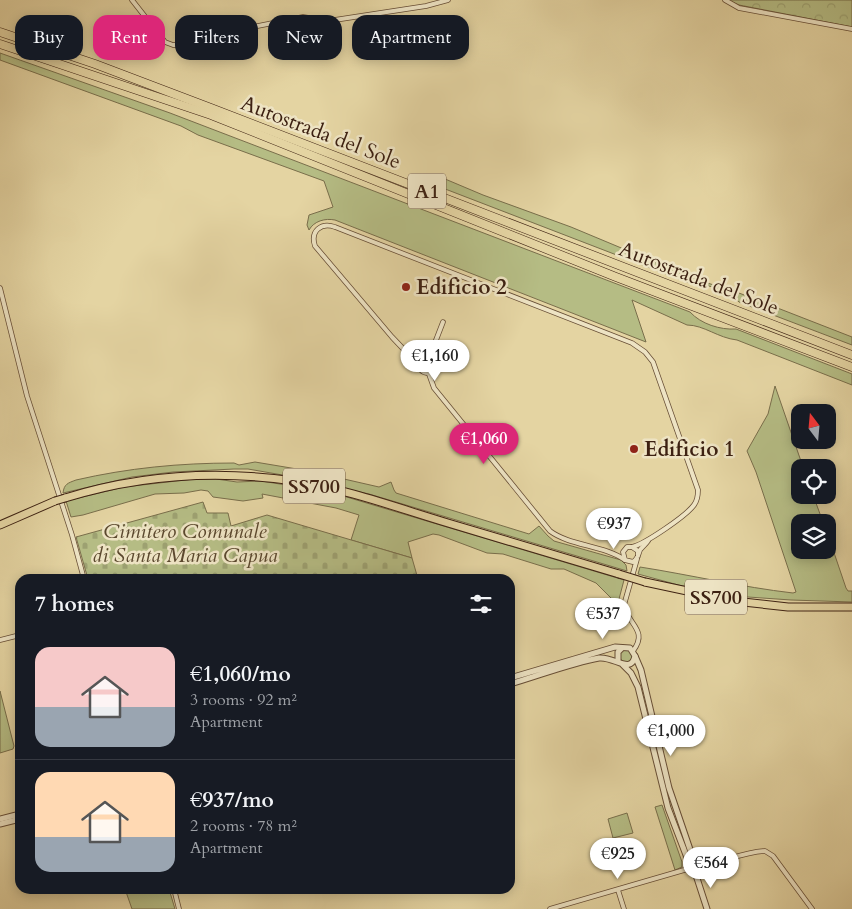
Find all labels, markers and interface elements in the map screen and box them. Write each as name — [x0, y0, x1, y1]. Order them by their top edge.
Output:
chip: Buy — [15, 15, 83, 60]
chip: Rent — [93, 15, 165, 60]
chip: Filters — [175, 15, 258, 60]
chip: New — [268, 15, 342, 60]
chip: Apartment — [352, 15, 469, 60]
street label: Autostrada del Sole — [237, 89, 405, 176]
road number: A1 — [408, 174, 446, 208]
street label: Autostrada del Sole — [615, 235, 783, 322]
place label: Edificio 2 — [416, 273, 507, 302]
marker: Edificio 2 — [400, 281, 412, 293]
pin: €1,160 — [394, 340, 476, 382]
text: €1,160 — [412, 345, 459, 367]
north arrow — [791, 404, 836, 449]
map controls — [791, 404, 836, 559]
pin: €1,060 — [443, 422, 525, 465]
text: €1,060 — [461, 428, 508, 450]
place label: Edificio 1 — [644, 435, 735, 464]
marker: Edificio 1 — [628, 443, 640, 455]
button: locate — [791, 459, 836, 504]
road number: SS700 — [283, 468, 345, 504]
pin: €937 — [584, 508, 644, 550]
text: €937 — [597, 513, 631, 535]
button: layers — [791, 514, 836, 559]
park label: Cimitero Comunale di Santa Maria Capua — [92, 517, 278, 570]
road number: SS700 — [685, 580, 747, 614]
text: 7 homes — [35, 590, 114, 619]
icon: filters — [467, 590, 495, 618]
pin: €537 — [573, 598, 633, 640]
text: €537 — [586, 603, 620, 625]
text: €1,060/mo — [190, 660, 291, 689]
icon: home — [75, 667, 135, 727]
text: 3 rooms · 92 m² — [190, 689, 297, 711]
text: Apartment — [190, 711, 263, 733]
pin: €1,000 — [630, 714, 712, 757]
text: €1,000 — [648, 720, 695, 742]
text: €937/mo — [190, 786, 274, 815]
icon: home — [75, 792, 135, 852]
text: 2 rooms · 78 m² — [190, 815, 297, 837]
text: Apartment — [190, 837, 263, 859]
pin: €925 — [588, 838, 648, 880]
text: €925 — [601, 843, 635, 865]
pin: €564 — [681, 846, 741, 889]
text: €564 — [694, 852, 728, 874]

